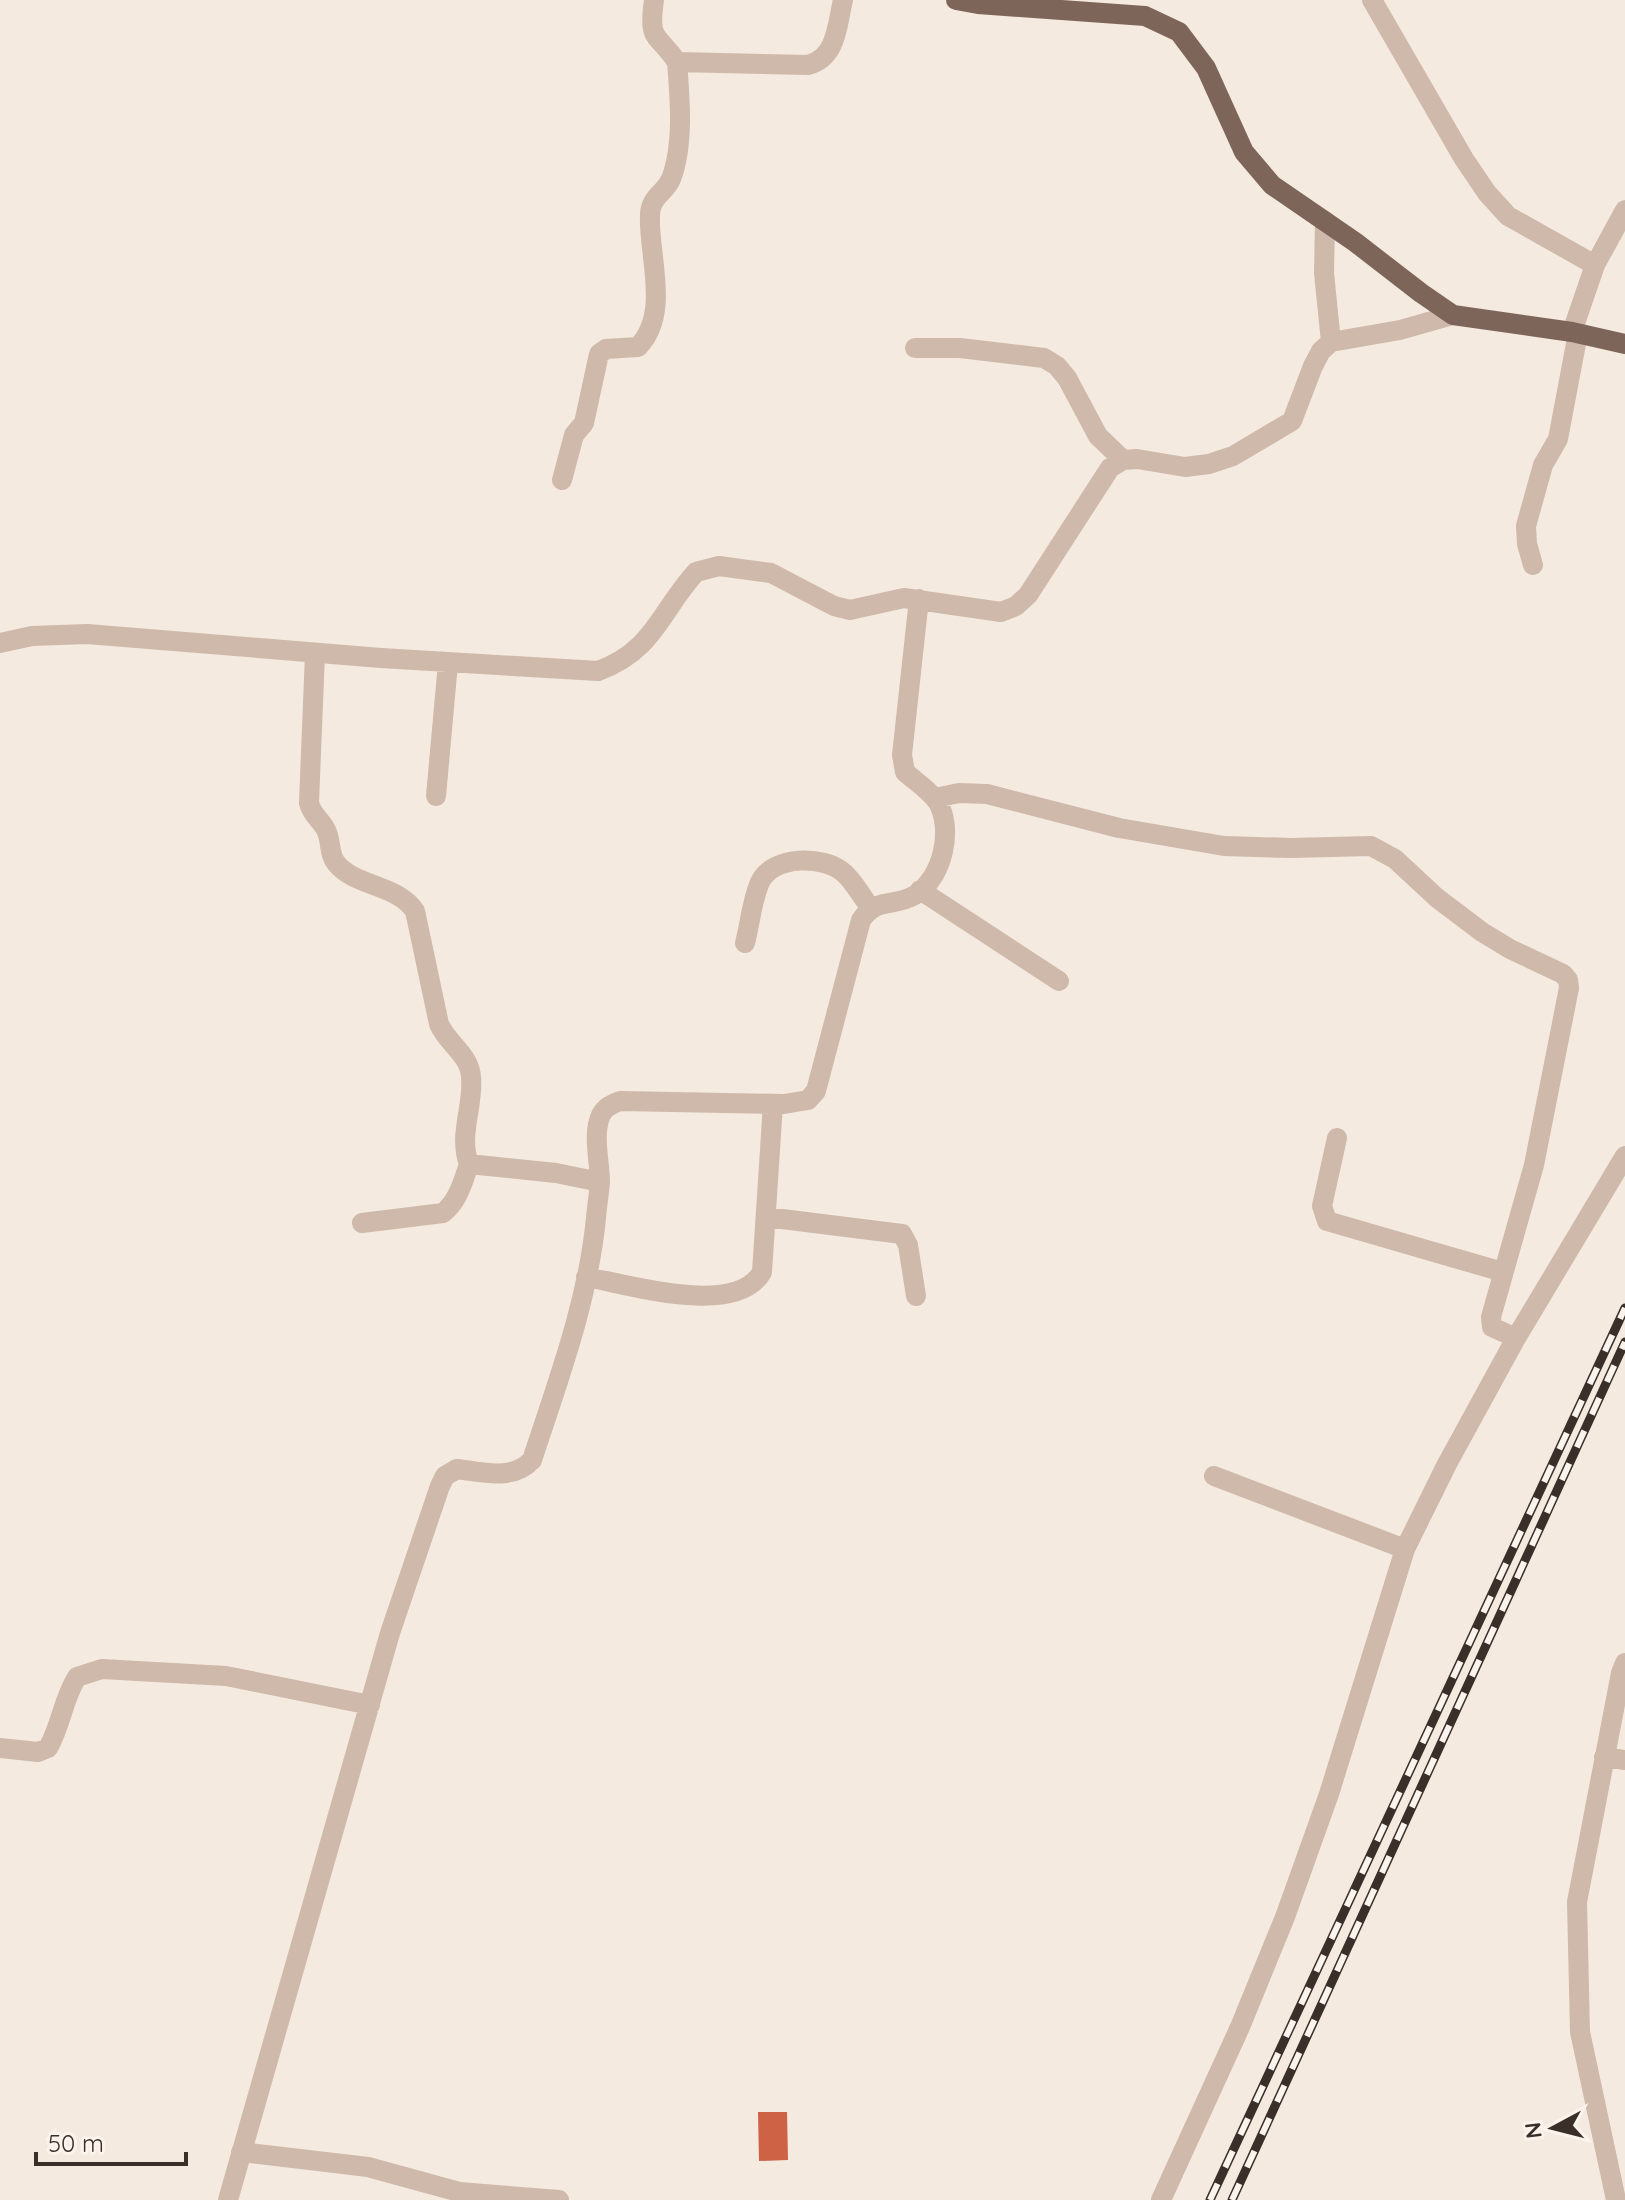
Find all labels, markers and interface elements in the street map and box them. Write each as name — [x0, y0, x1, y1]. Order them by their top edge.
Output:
north arrow — [1513, 2088, 1593, 2168]
scale bar — [36, 2116, 186, 2166]
text: N — [1518, 2121, 1548, 2140]
text: 50 m — [48, 2128, 104, 2158]

